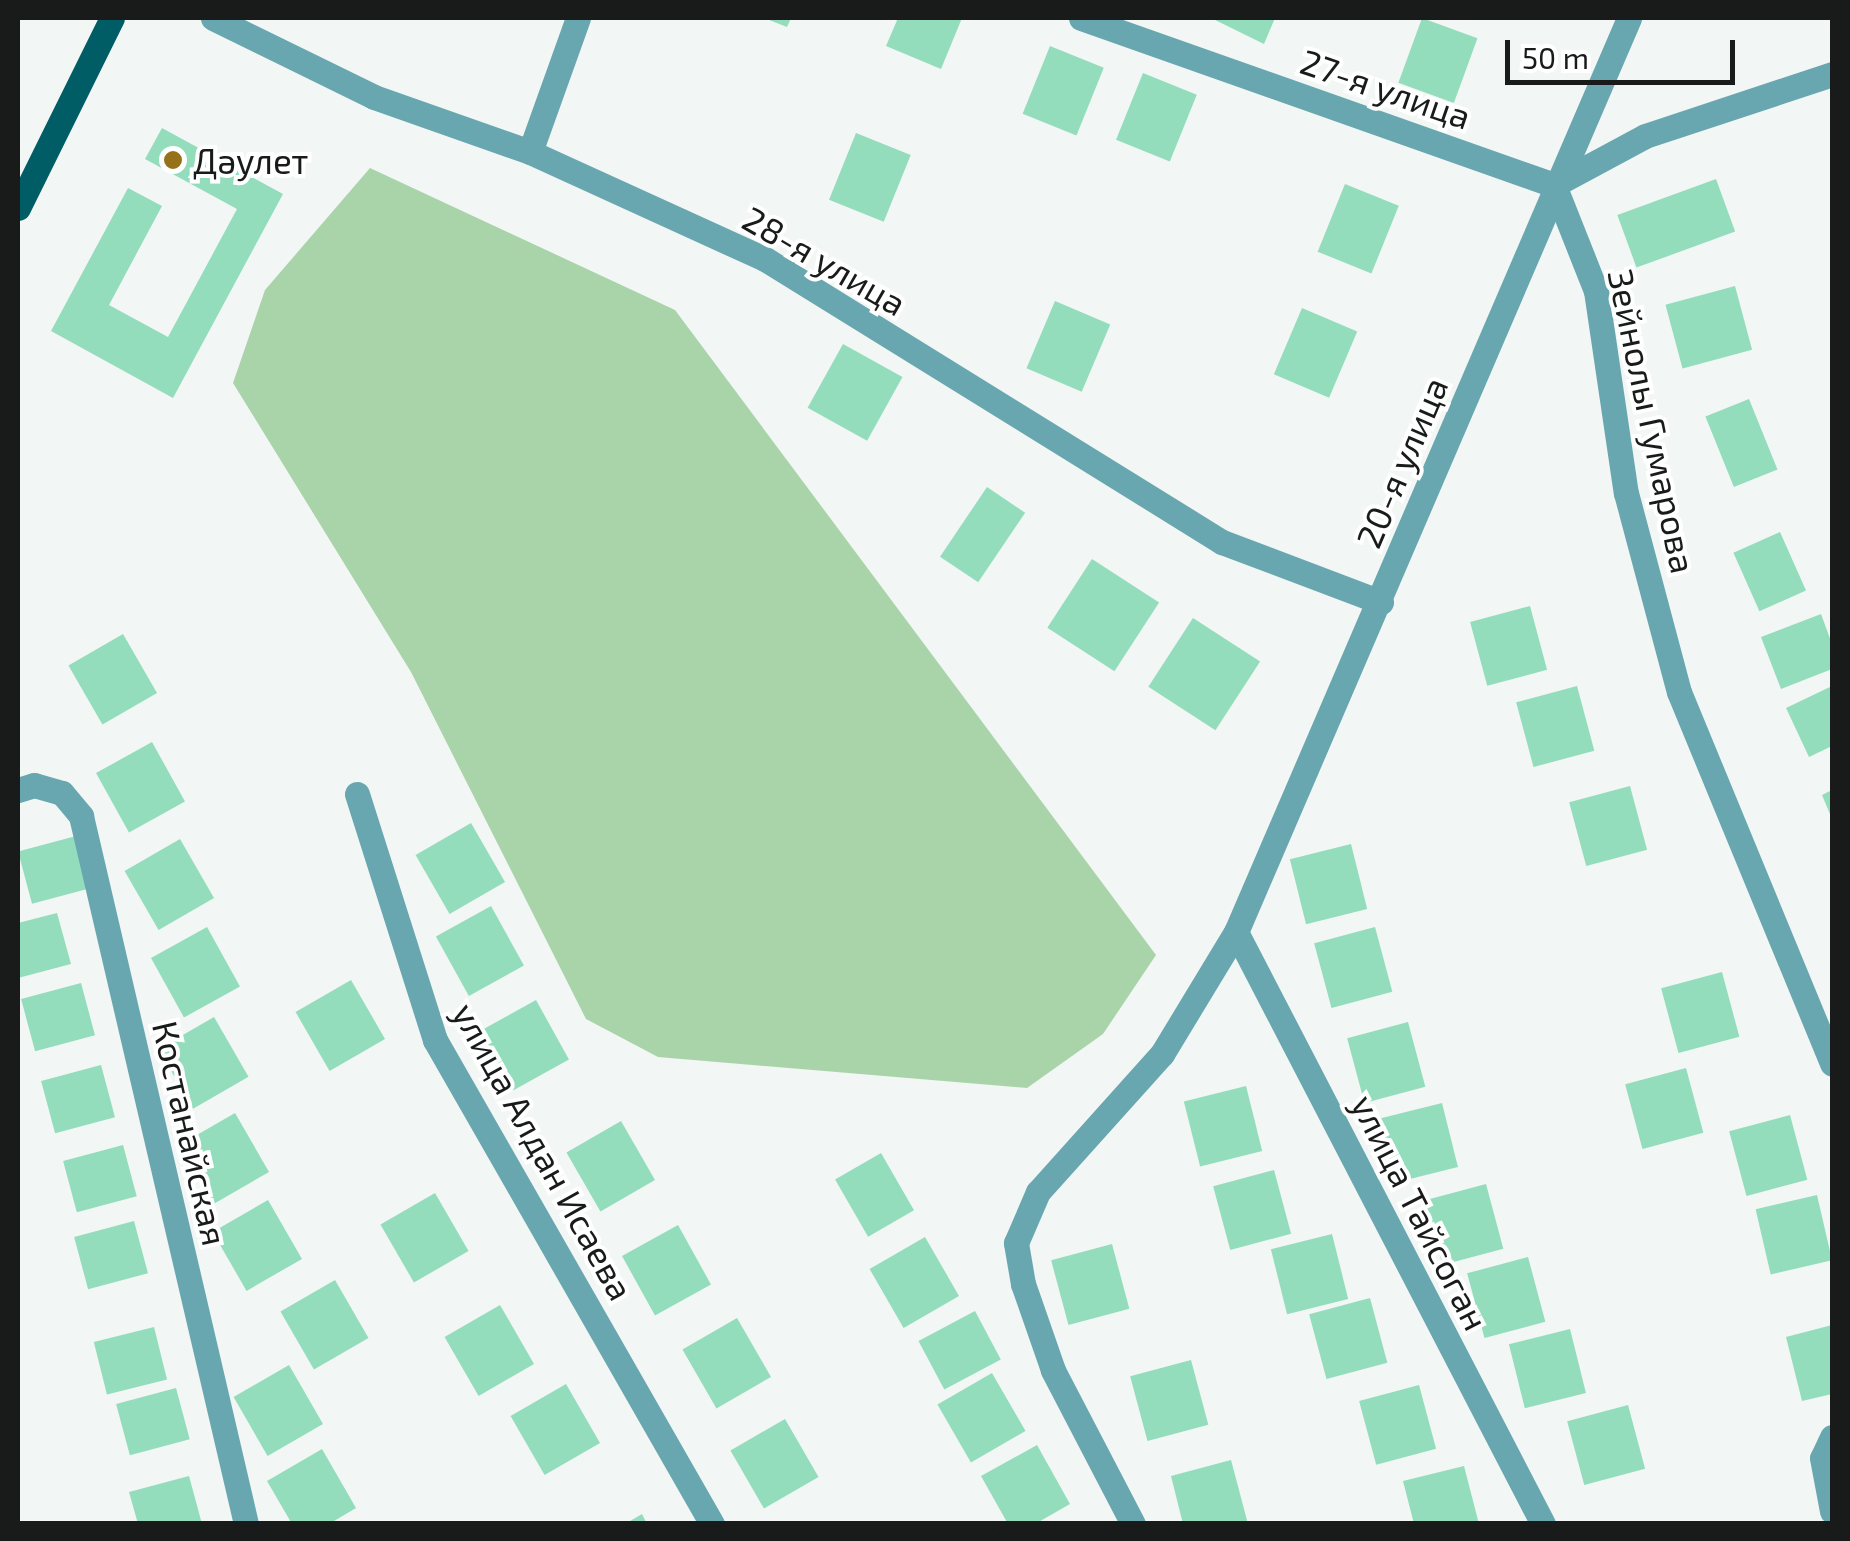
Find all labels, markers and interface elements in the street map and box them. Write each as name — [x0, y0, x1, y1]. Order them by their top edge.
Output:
scale bar — [1510, 20, 1740, 82]
street label: 27-я улица — [1295, 39, 1477, 137]
text: 50 m — [1522, 39, 1589, 75]
place label: Дәулет — [193, 139, 308, 181]
marker: Дәулет — [162, 149, 184, 171]
street label: 28-я улица — [736, 197, 914, 323]
street label: Зейнолы Гумарова — [1600, 265, 1706, 577]
street label: 20-я улица — [1346, 370, 1456, 554]
street label: улица Алдан Исаева — [445, 995, 643, 1307]
street label: Костанайская — [145, 1017, 237, 1249]
street label: улица Тайсоган — [1344, 1087, 1498, 1337]

